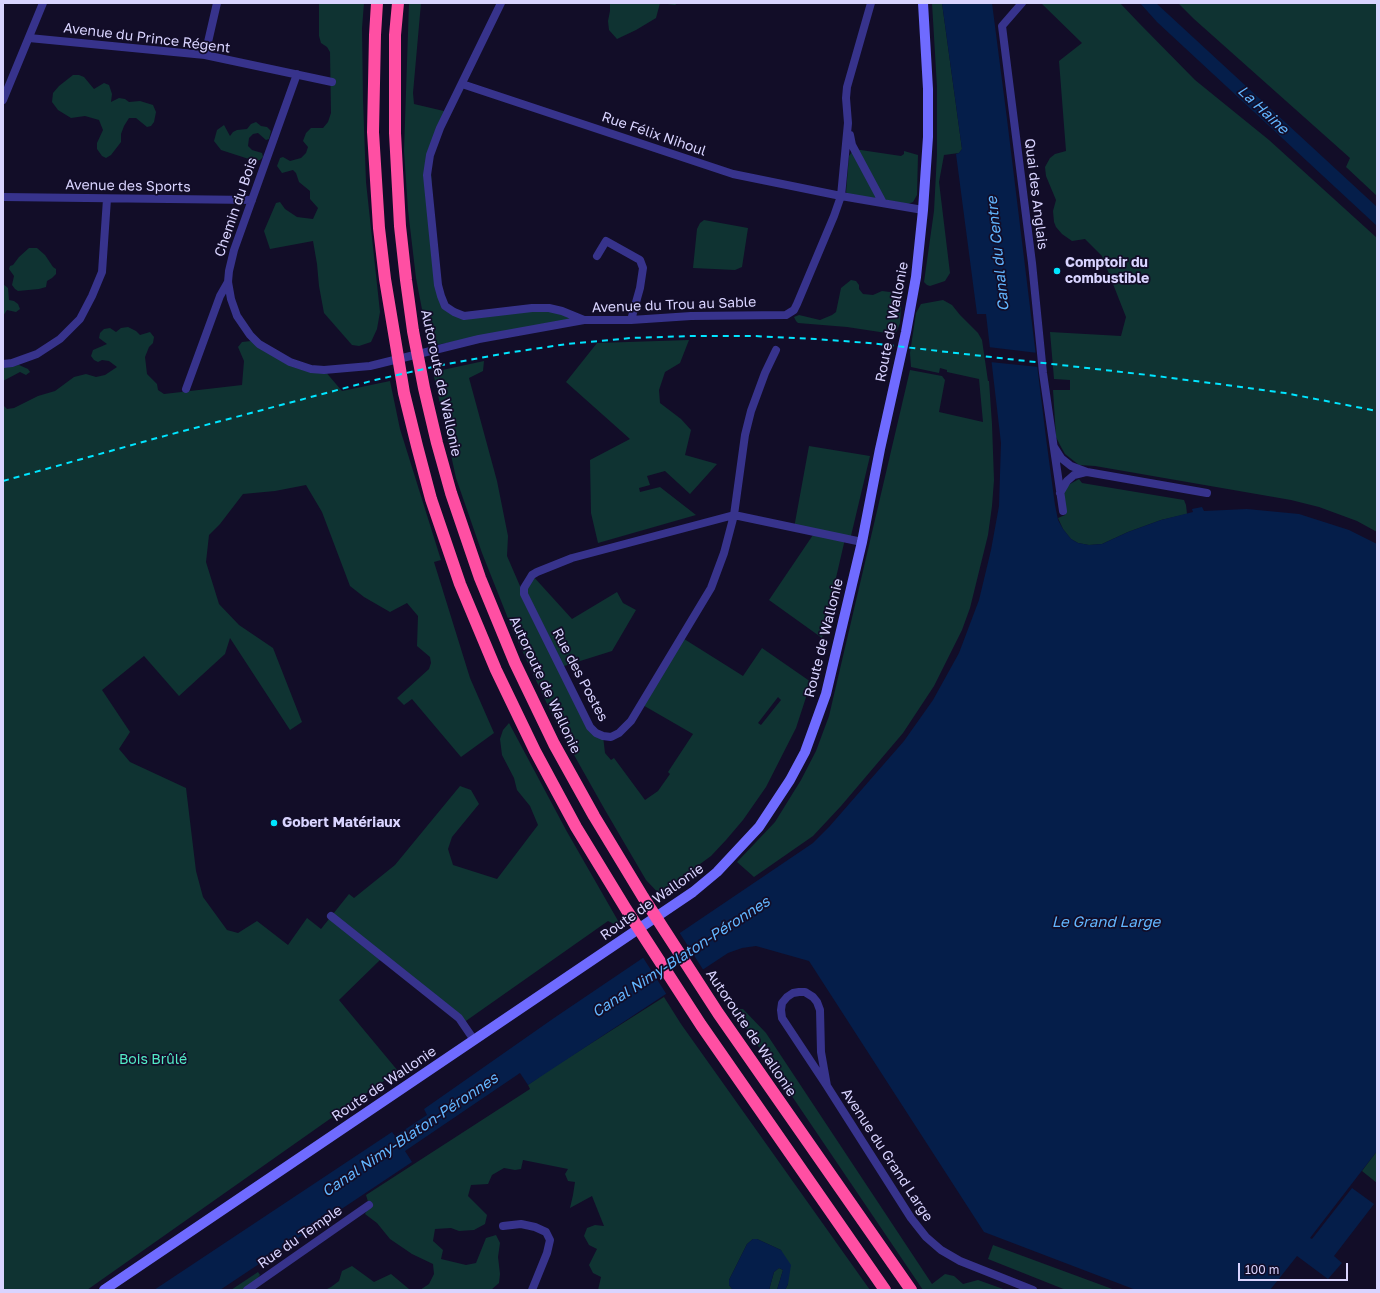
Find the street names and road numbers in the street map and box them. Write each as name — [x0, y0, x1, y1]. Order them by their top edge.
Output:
street label: Avenue du Prince Régent — [63, 19, 231, 57]
street label: Rue Félix Nihoul — [600, 108, 708, 160]
street label: Quai des Anglais — [1021, 137, 1051, 251]
street label: Chemin du Bois — [211, 155, 261, 259]
street label: Avenue des Sports — [65, 177, 191, 195]
street label: Route de Wallonie — [872, 260, 912, 384]
street label: Avenue du Trou au Sable — [592, 294, 756, 316]
street label: Autoroute de Wallonie — [417, 308, 465, 458]
street label: Route de Wallonie — [801, 577, 847, 699]
street label: Autoroute de Wallonie — [506, 614, 584, 756]
street label: Rue des Postes — [548, 626, 612, 724]
street label: Route de Wallonie — [597, 860, 707, 944]
street label: Autoroute de Wallonie — [702, 966, 800, 1100]
street label: Route de Wallonie — [329, 1043, 439, 1125]
street label: Avenue du Grand Large — [838, 1085, 936, 1225]
street label: Rue du Temple — [255, 1202, 345, 1272]

